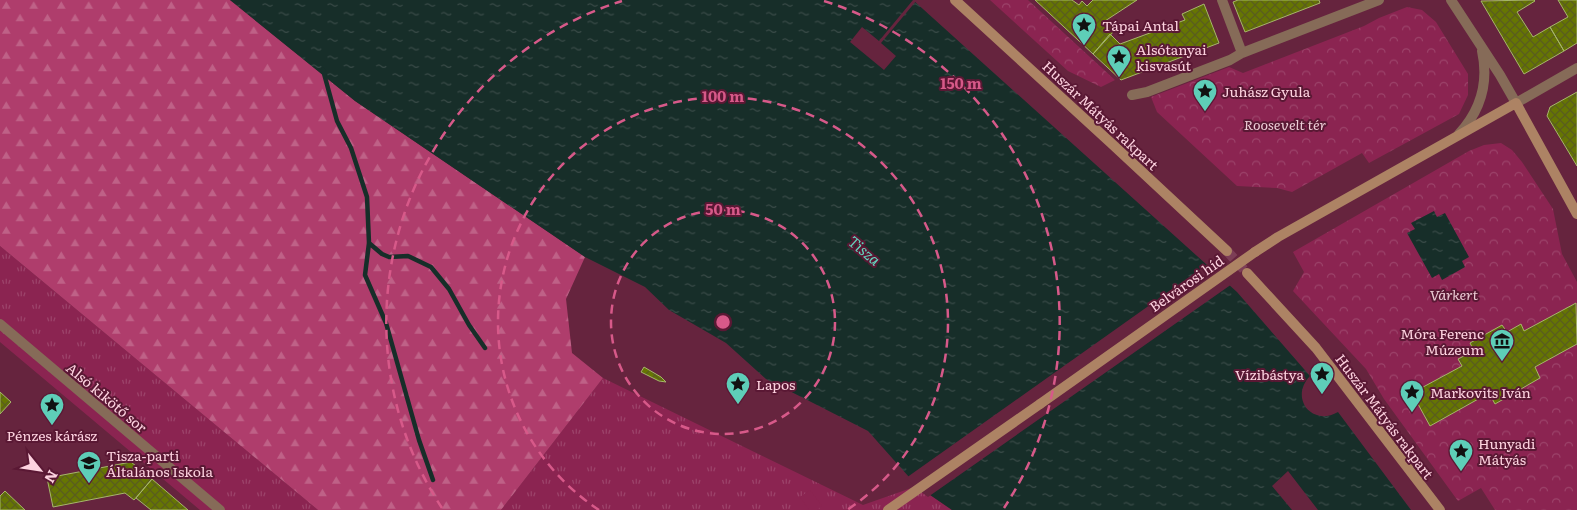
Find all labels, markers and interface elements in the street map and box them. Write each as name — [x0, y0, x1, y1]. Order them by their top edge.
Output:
place icon: Tápai Antal — [1071, 12, 1097, 46]
place label: Tápai Antal — [1102, 15, 1179, 35]
place label: Alsótanyai kisvasút — [1136, 39, 1207, 75]
place icon: Alsótanyai kisvasút — [1106, 44, 1132, 78]
street label: Huszár Mátyás rakpart — [1039, 56, 1164, 174]
text: 150 m — [940, 71, 982, 94]
place icon: Juhász Gyula — [1192, 78, 1218, 112]
place label: Juhász Gyula — [1222, 81, 1311, 101]
text: 100 m — [702, 84, 744, 107]
park label: Roosevelt tér — [1244, 114, 1327, 134]
text: 50 m — [705, 197, 741, 220]
water label: Tisza — [844, 230, 886, 271]
street label: Belvárosi híd — [1145, 250, 1228, 316]
park label: Várkert — [1430, 284, 1478, 304]
centre of rings — [714, 313, 732, 331]
place label: Móra Ferenc Múzeum — [1400, 323, 1484, 359]
museum icon: Móra Ferenc Múzeum — [1489, 328, 1515, 362]
street label: Huszár Mátyás rakpart — [1331, 349, 1439, 483]
street label: Alsó kikötő sor — [62, 357, 152, 437]
place icon: Vízibástya — [1309, 361, 1335, 395]
place label: Vízibástya — [1235, 364, 1304, 384]
place icon: Lapos — [725, 371, 751, 405]
place label: Lapos — [756, 374, 795, 394]
place icon: Markovits Iván — [1399, 379, 1425, 413]
place label: Markovits Iván — [1430, 382, 1531, 402]
place icon: Pénzes kárász — [39, 392, 65, 426]
place label: Pénzes kárász — [7, 425, 98, 445]
place label: Hunyadi Mátyás — [1478, 433, 1536, 469]
place icon: Hunyadi Mátyás — [1448, 438, 1474, 472]
north arrow — [15, 445, 65, 495]
place label: Tisza-parti Általános Iskola — [106, 445, 213, 481]
school or university icon: Tisza-parti Általános Iskola — [76, 450, 102, 484]
text: N — [40, 467, 64, 487]

